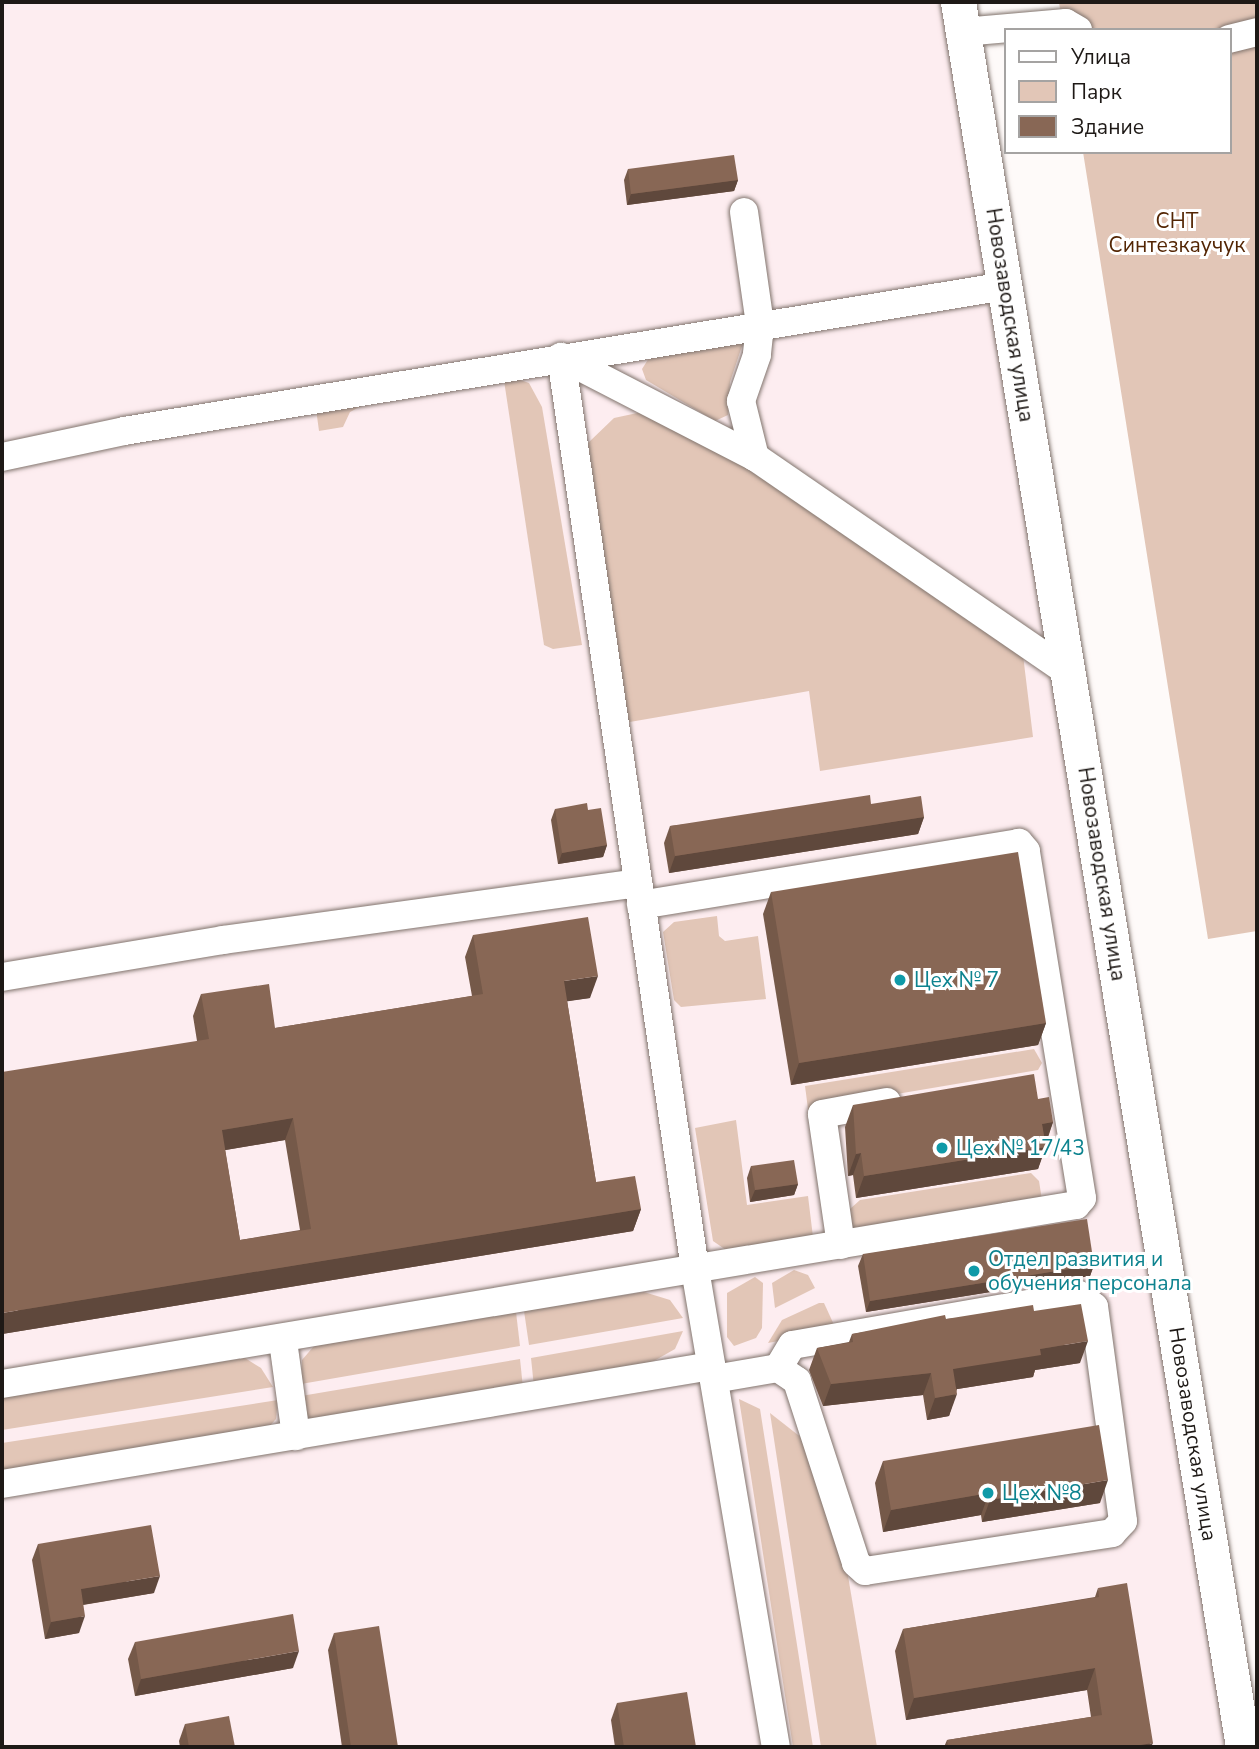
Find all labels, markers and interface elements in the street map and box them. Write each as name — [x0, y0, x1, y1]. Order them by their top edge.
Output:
legend — [1004, 28, 1231, 154]
text: Улица — [1071, 43, 1131, 71]
text: Парк — [1071, 78, 1122, 106]
text: Здание — [1071, 113, 1144, 141]
street label: Новозаводская улица — [981, 206, 1039, 424]
park label: СНТ Синтезкаучук — [1109, 208, 1245, 258]
street label: Новозаводская улица — [1073, 765, 1131, 983]
place label: Цех № 7 — [914, 967, 999, 993]
marker: Цех № 7 — [892, 972, 908, 988]
place label: Цех № 17/43 — [956, 1135, 1085, 1161]
marker: Цех № 17/43 — [934, 1140, 950, 1156]
place label: Отдел развития и обучения персонала — [988, 1246, 1192, 1296]
marker: Отдел развития и обучения персонала — [966, 1263, 982, 1279]
street label: Новозаводская улица — [1164, 1325, 1222, 1543]
place label: Цех №8 — [1002, 1480, 1082, 1506]
marker: Цех №8 — [980, 1485, 996, 1501]

